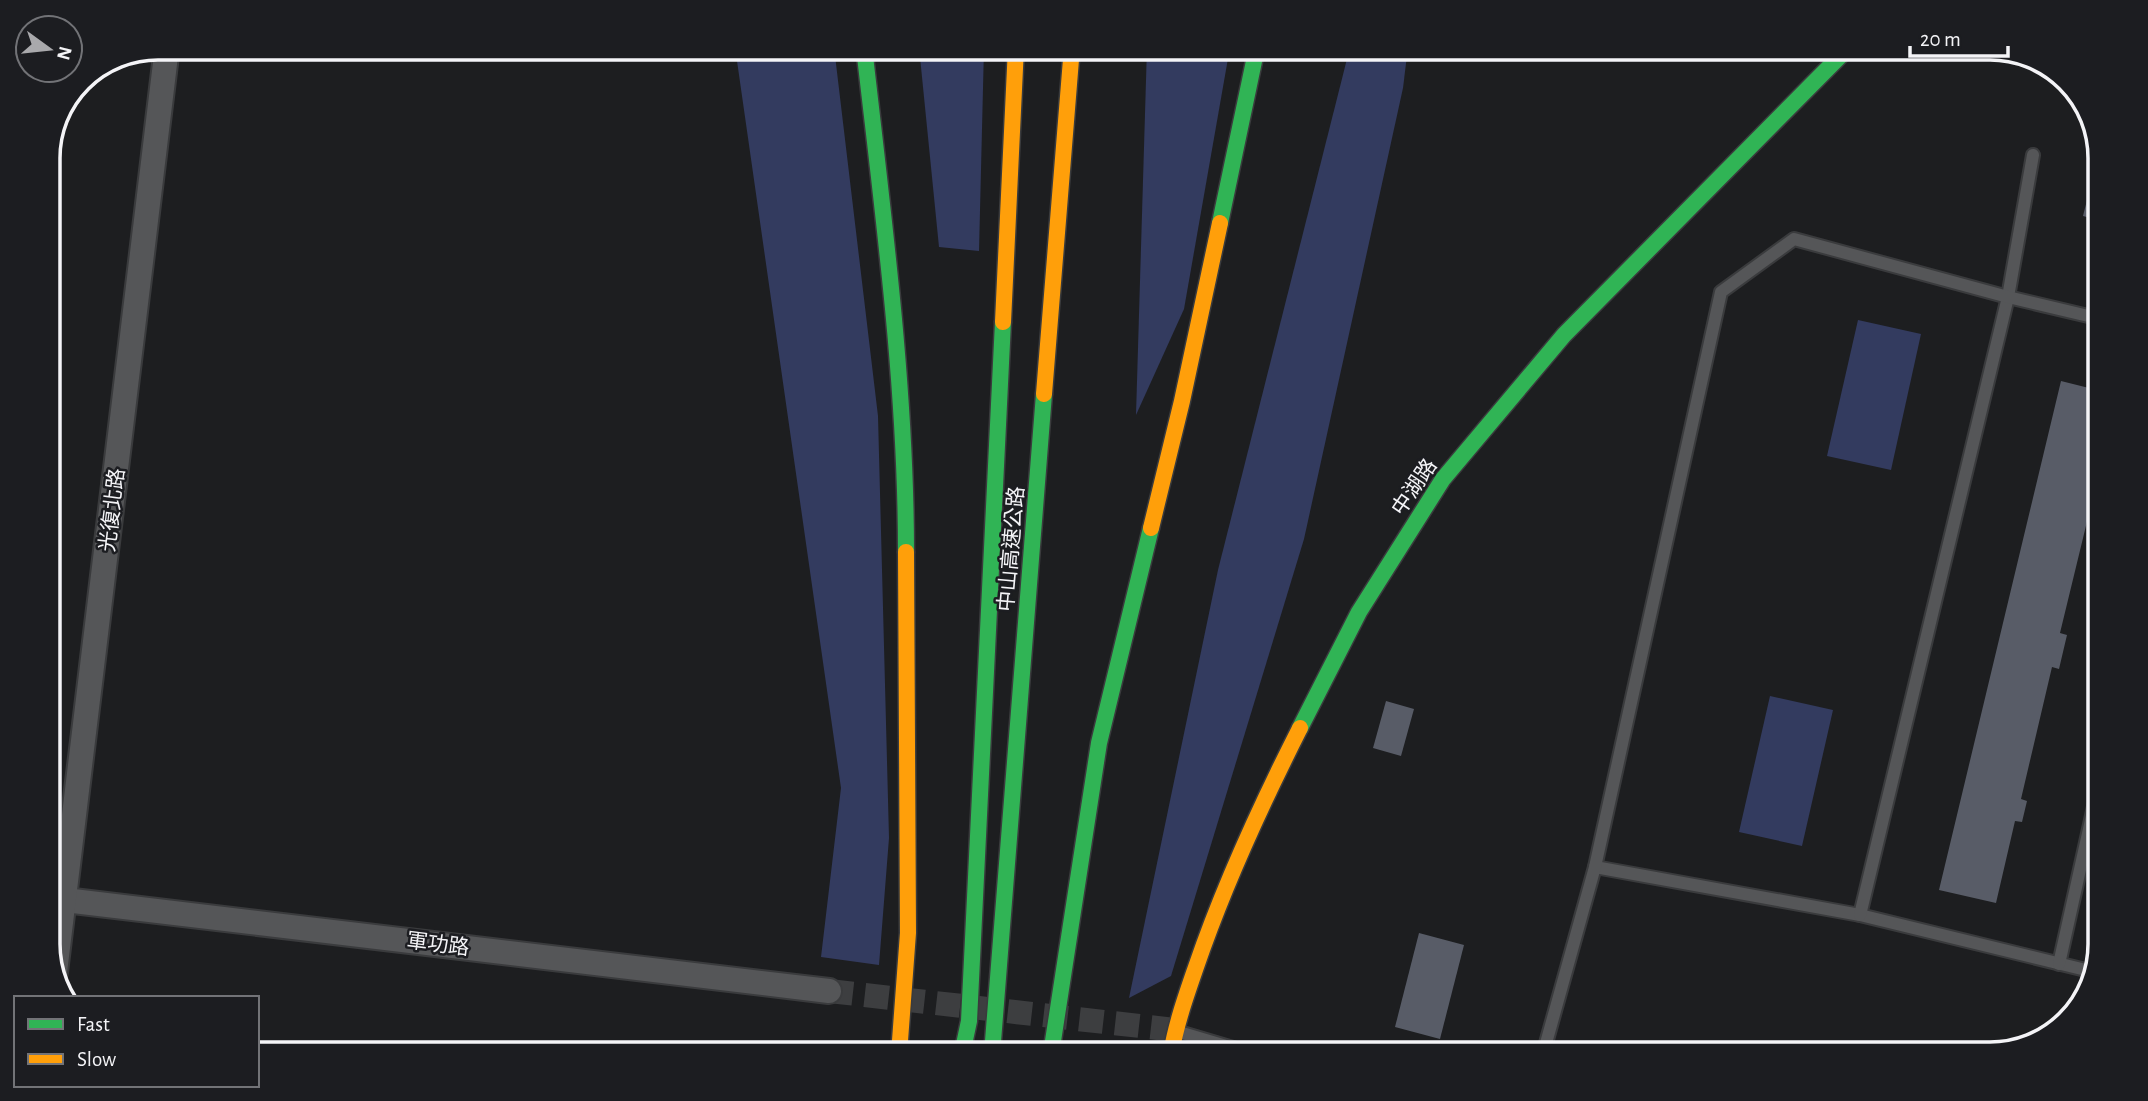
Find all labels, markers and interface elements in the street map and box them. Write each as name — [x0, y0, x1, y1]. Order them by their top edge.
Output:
north arrow — [14, 14, 84, 84]
scale bar — [1910, 14, 2008, 58]
text: 20 m — [1920, 29, 1961, 50]
text: N — [53, 44, 75, 62]
street label: 中湖路 — [1387, 455, 1441, 519]
street label: 光復北路 — [96, 467, 128, 553]
street label: 中山高速公路 — [995, 485, 1027, 613]
street label: 軍功路 — [405, 929, 471, 959]
legend — [14, 996, 259, 1087]
text: Fast — [77, 1014, 110, 1035]
text: Slow — [77, 1049, 116, 1070]

